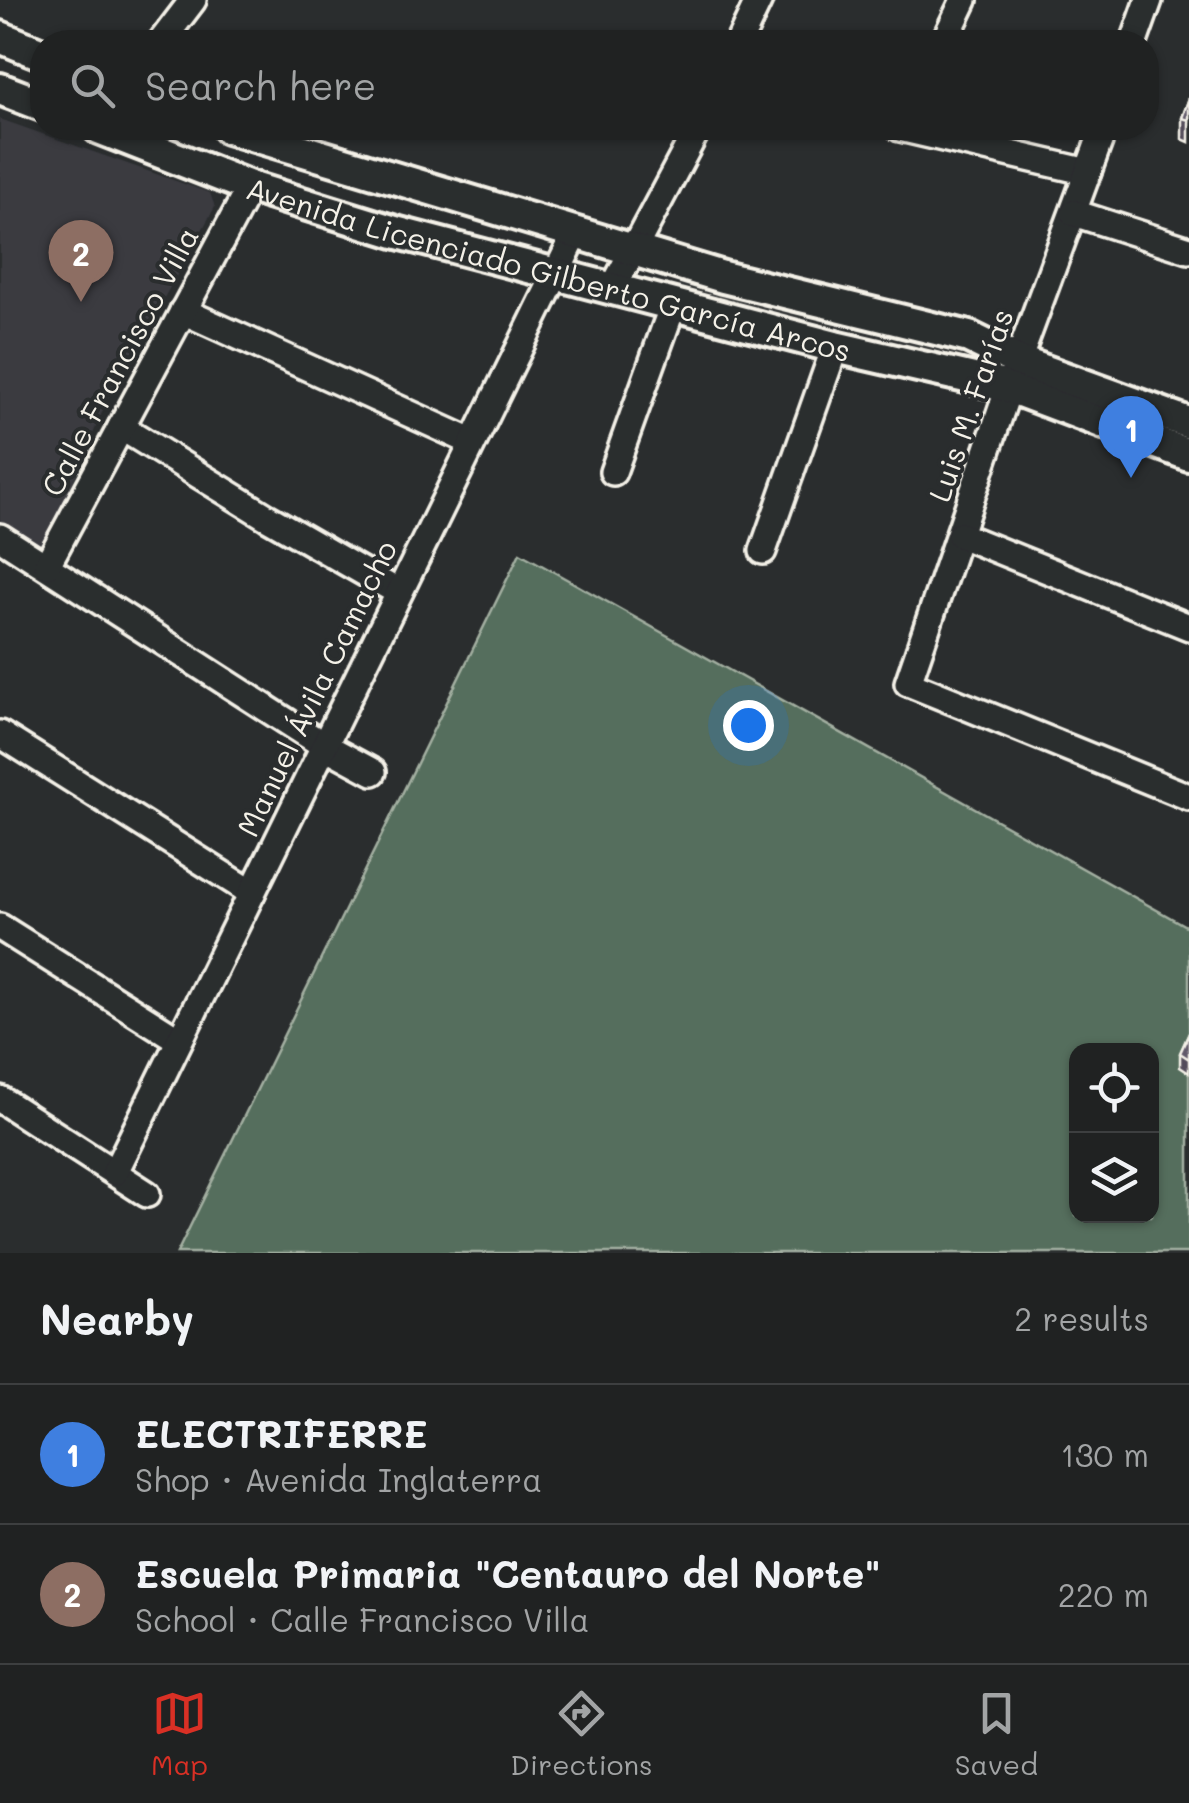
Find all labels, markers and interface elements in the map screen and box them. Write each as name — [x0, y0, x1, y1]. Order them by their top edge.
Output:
search box — [30, 30, 1159, 140]
icon: search — [65, 58, 120, 113]
text: Search here — [145, 60, 376, 110]
street label: Avenida Licenciado Gilberto García Arcos — [242, 167, 855, 370]
street label: Calle Francisco Villa — [31, 220, 207, 502]
pin: 2 — [48, 220, 114, 302]
street label: Luis M. Farías — [918, 303, 1022, 507]
pin: 1 — [1098, 396, 1164, 478]
street label: Manuel Ávila Camacho — [227, 533, 405, 843]
your location — [723, 700, 774, 751]
map controls — [1069, 1043, 1159, 1223]
button: locate — [1069, 1043, 1159, 1133]
button: layers — [1069, 1133, 1159, 1223]
text: Nearby — [40, 1291, 194, 1346]
text: 2 results — [1014, 1297, 1149, 1339]
text: ELECTRIFERRE — [135, 1408, 428, 1458]
text: 1 — [65, 1433, 80, 1475]
text: 130 m — [1060, 1433, 1149, 1475]
text: Shop · Avenida Inglaterra — [135, 1458, 542, 1500]
text: Escuela Primaria "Centauro del Norte" — [135, 1548, 881, 1598]
text: 2 — [64, 1573, 81, 1615]
text: 220 m — [1058, 1573, 1149, 1615]
text: School · Calle Francisco Villa — [135, 1598, 589, 1640]
tab: Map — [151, 1686, 208, 1782]
tab: Directions — [510, 1686, 653, 1782]
tab: Saved — [955, 1686, 1038, 1782]

